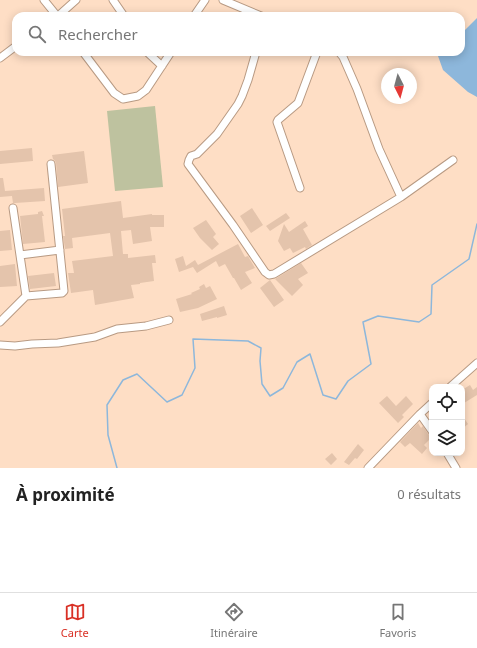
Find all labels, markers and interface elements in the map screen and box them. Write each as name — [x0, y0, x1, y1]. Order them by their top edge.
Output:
search box — [12, 12, 465, 56]
icon: search — [26, 23, 48, 45]
text: Rechercher — [58, 24, 138, 44]
north arrow — [381, 68, 417, 104]
map controls — [429, 384, 465, 456]
button: locate — [429, 384, 465, 420]
button: layers — [429, 420, 465, 456]
text: À proximité — [16, 483, 115, 506]
text: 0 résultats — [397, 485, 461, 503]
tab: Carte — [61, 601, 89, 640]
tab: Itinéraire — [210, 601, 258, 640]
tab: Favoris — [379, 601, 416, 640]

